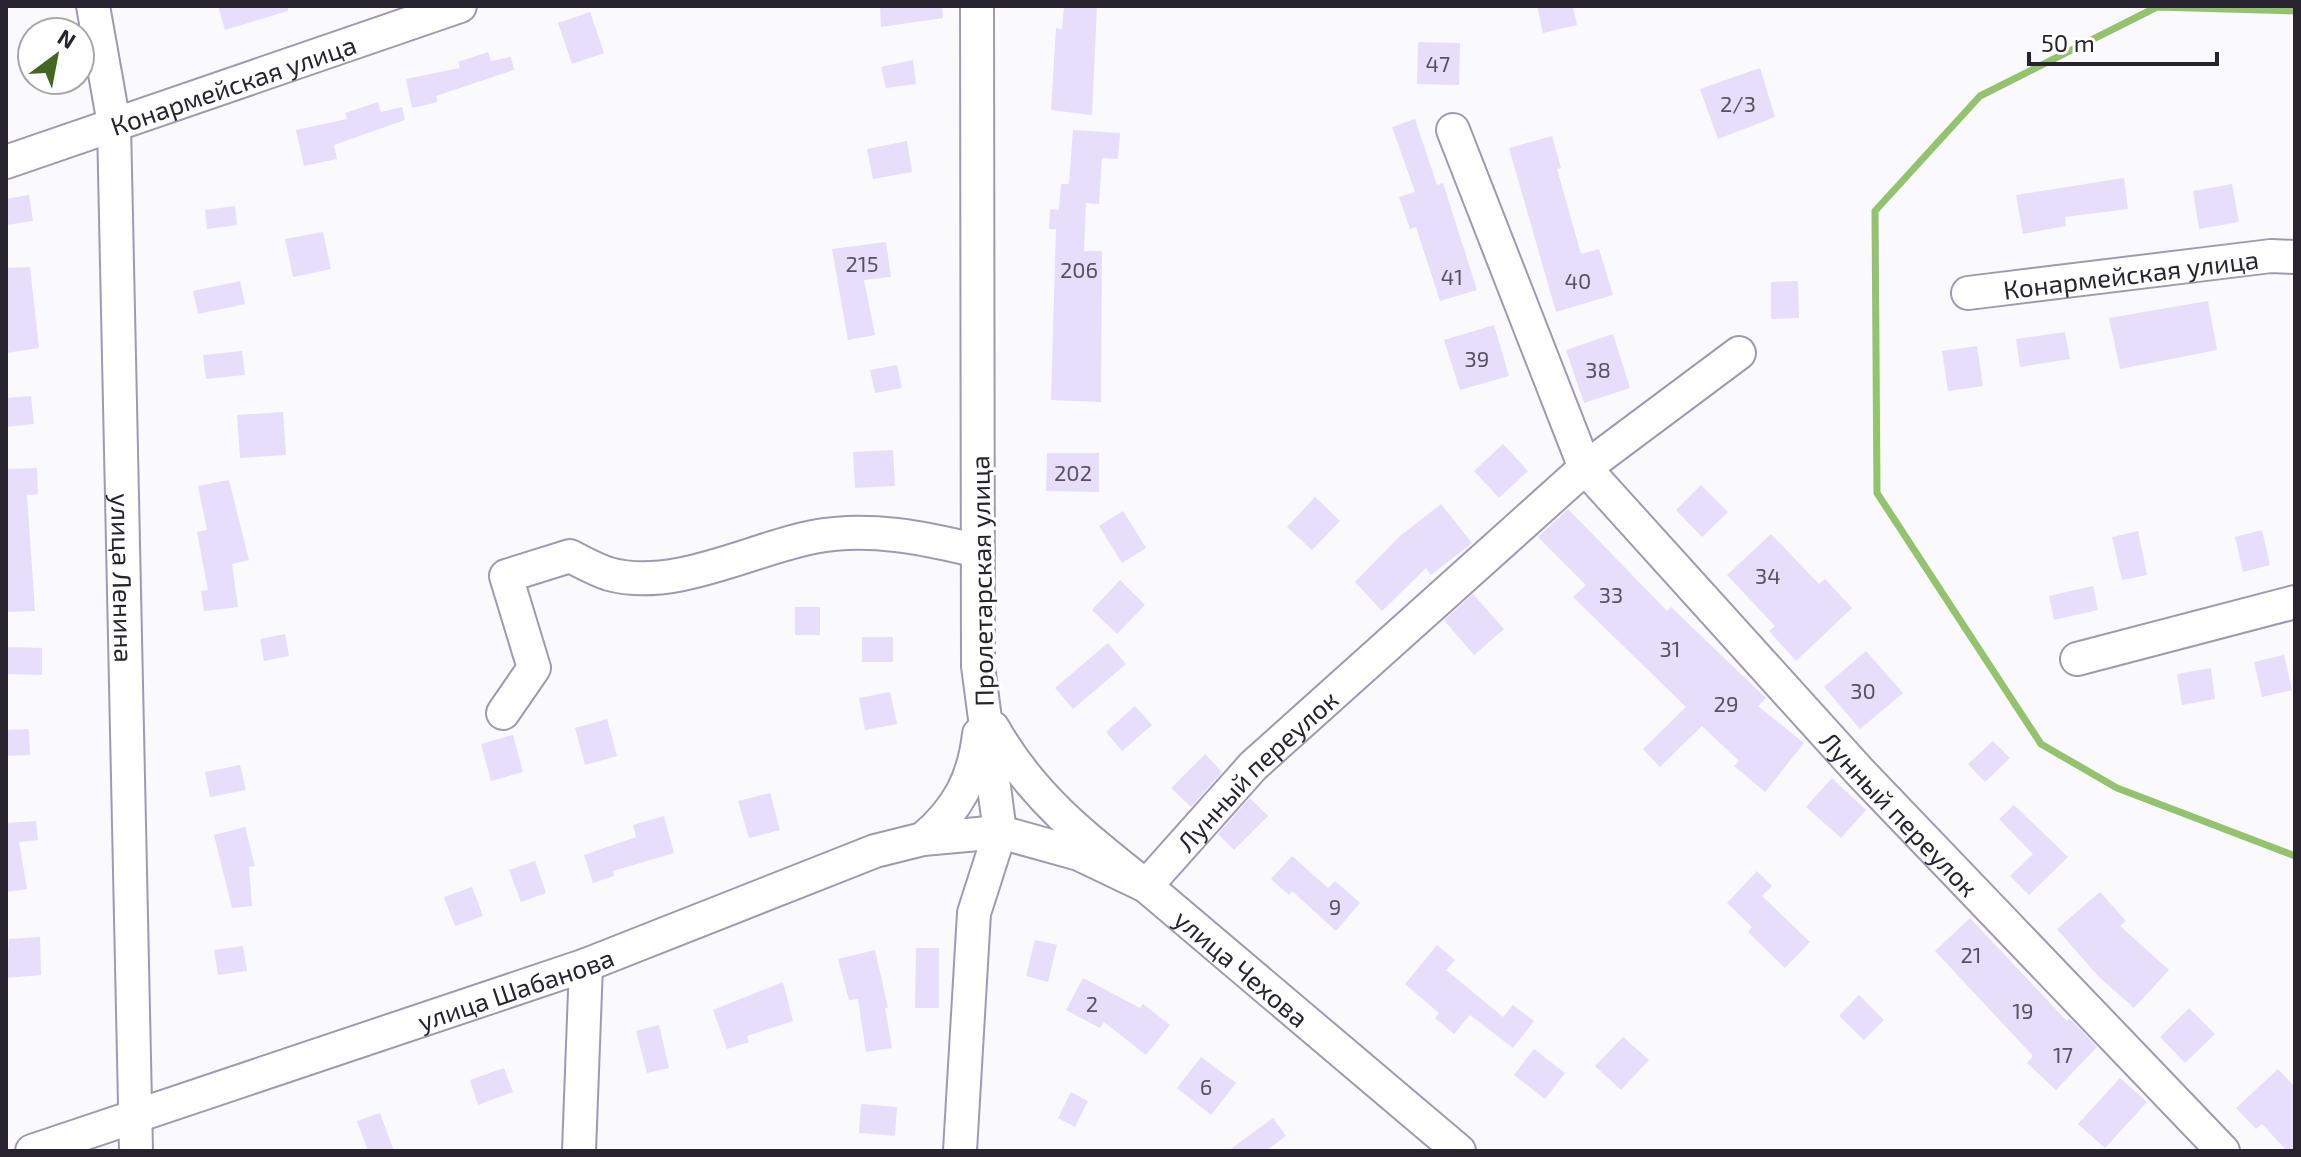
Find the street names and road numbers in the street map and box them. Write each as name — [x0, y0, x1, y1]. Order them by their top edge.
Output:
street label: Конармейская улица — [106, 28, 360, 140]
street label: Конармейская улица — [2001, 242, 2260, 304]
street label: Пролетарская улица — [963, 455, 1000, 707]
street label: улица Ленина — [105, 493, 141, 663]
street label: Лунный переулок — [1170, 683, 1343, 857]
street label: Лунный переулок — [1815, 724, 1985, 902]
street label: улица Чехова — [1168, 902, 1315, 1033]
street label: улица Шабанова — [413, 940, 618, 1037]

